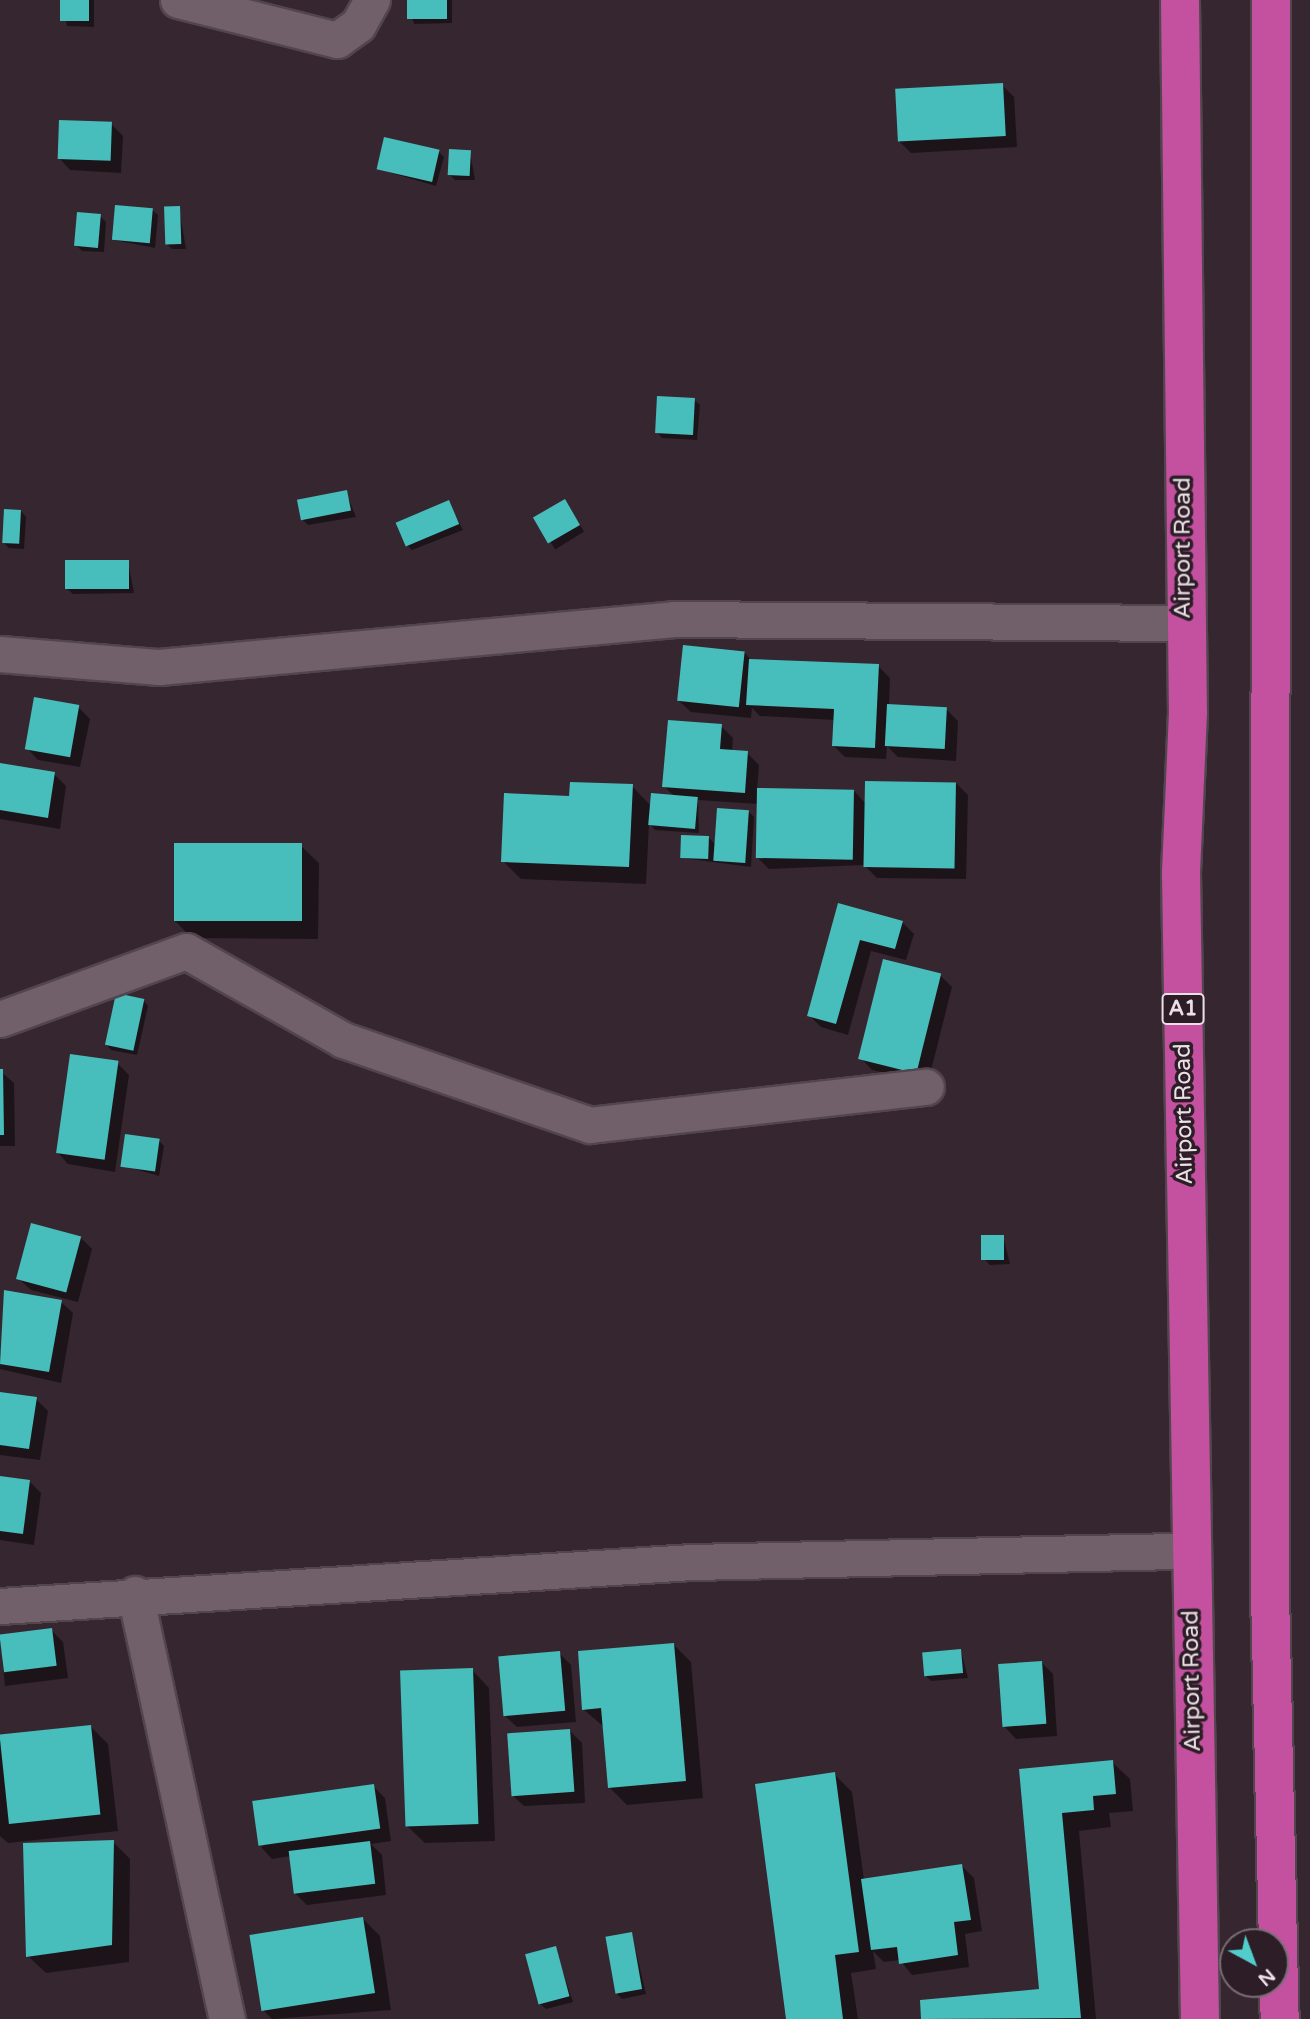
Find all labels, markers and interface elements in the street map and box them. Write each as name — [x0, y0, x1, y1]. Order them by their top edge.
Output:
street label: Airport Road — [1169, 477, 1197, 619]
road number: A1 — [1160, 992, 1206, 1026]
street label: Airport Road — [1169, 1043, 1199, 1185]
street label: Airport Road — [1177, 1610, 1207, 1752]
north arrow — [1219, 1928, 1289, 1998]
text: N — [1253, 1964, 1279, 1991]

